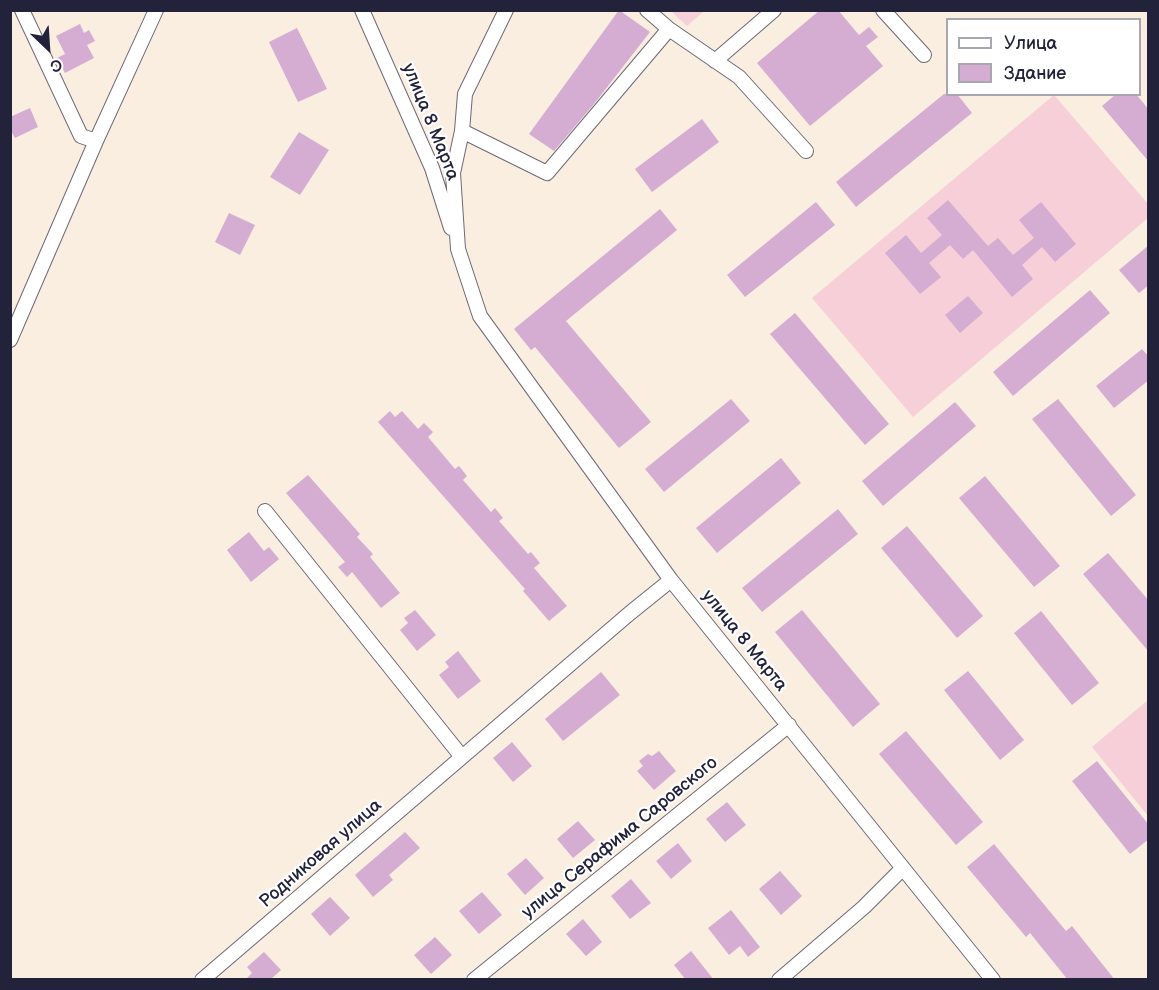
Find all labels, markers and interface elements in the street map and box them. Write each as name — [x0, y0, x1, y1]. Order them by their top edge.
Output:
north arrow — [18, 18, 78, 78]
legend — [946, 18, 1141, 96]
text: Улица — [1004, 33, 1057, 54]
text: С — [47, 54, 65, 76]
street label: улица 8 Марта — [397, 60, 463, 184]
text: Здание — [1004, 63, 1066, 84]
street label: улица 8 Марта — [697, 586, 791, 696]
street label: улица Серафима Саровского — [518, 752, 722, 924]
street label: Родниковая улица — [255, 795, 387, 913]

